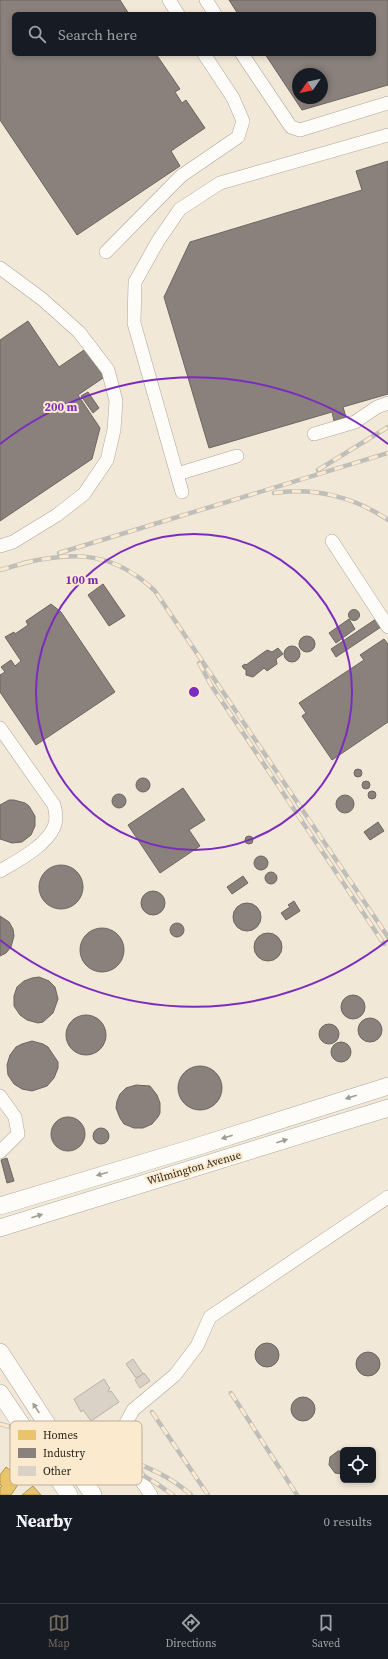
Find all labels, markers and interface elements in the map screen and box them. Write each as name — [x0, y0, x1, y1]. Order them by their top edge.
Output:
search box — [12, 12, 376, 56]
icon: search — [26, 23, 48, 45]
text: Search here — [58, 24, 137, 45]
north arrow — [292, 68, 328, 104]
text: 200 m — [45, 399, 78, 415]
text: 100 m — [66, 572, 99, 588]
centre of rings — [187, 685, 201, 699]
one-way arrow — [344, 1094, 356, 1100]
one-way arrow — [220, 1134, 232, 1140]
one-way arrow — [276, 1138, 288, 1144]
street label: Wilmington Avenue — [145, 1147, 243, 1189]
one-way arrow — [96, 1171, 108, 1177]
one-way arrow — [31, 1213, 43, 1219]
one-way arrow — [32, 1402, 39, 1414]
legend — [10, 1421, 142, 1485]
text: Homes — [43, 1428, 78, 1443]
text: Industry — [43, 1446, 85, 1461]
map controls — [340, 1447, 376, 1483]
button: locate — [340, 1447, 376, 1483]
text: Other — [43, 1464, 72, 1479]
text: Nearby — [16, 1509, 72, 1533]
text: 0 results — [324, 1513, 372, 1530]
tab: Map — [48, 1612, 70, 1651]
tab: Directions — [165, 1612, 216, 1651]
tab: Saved — [312, 1612, 340, 1651]

